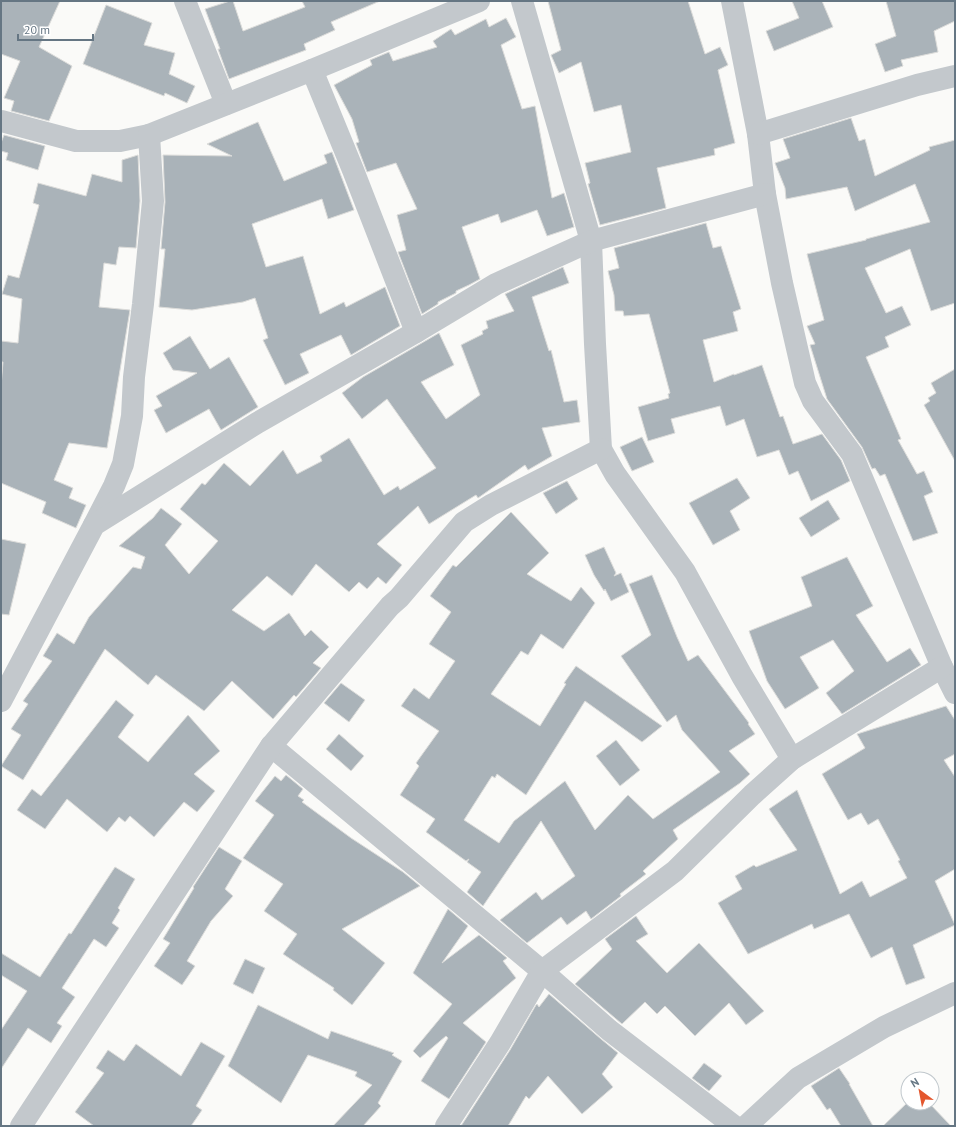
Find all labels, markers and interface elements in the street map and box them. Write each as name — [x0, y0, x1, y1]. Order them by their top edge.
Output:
scale bar — [18, 16, 93, 42]
text: 20 m — [24, 22, 50, 37]
north arrow — [900, 1071, 940, 1111]
text: N — [908, 1075, 921, 1090]

